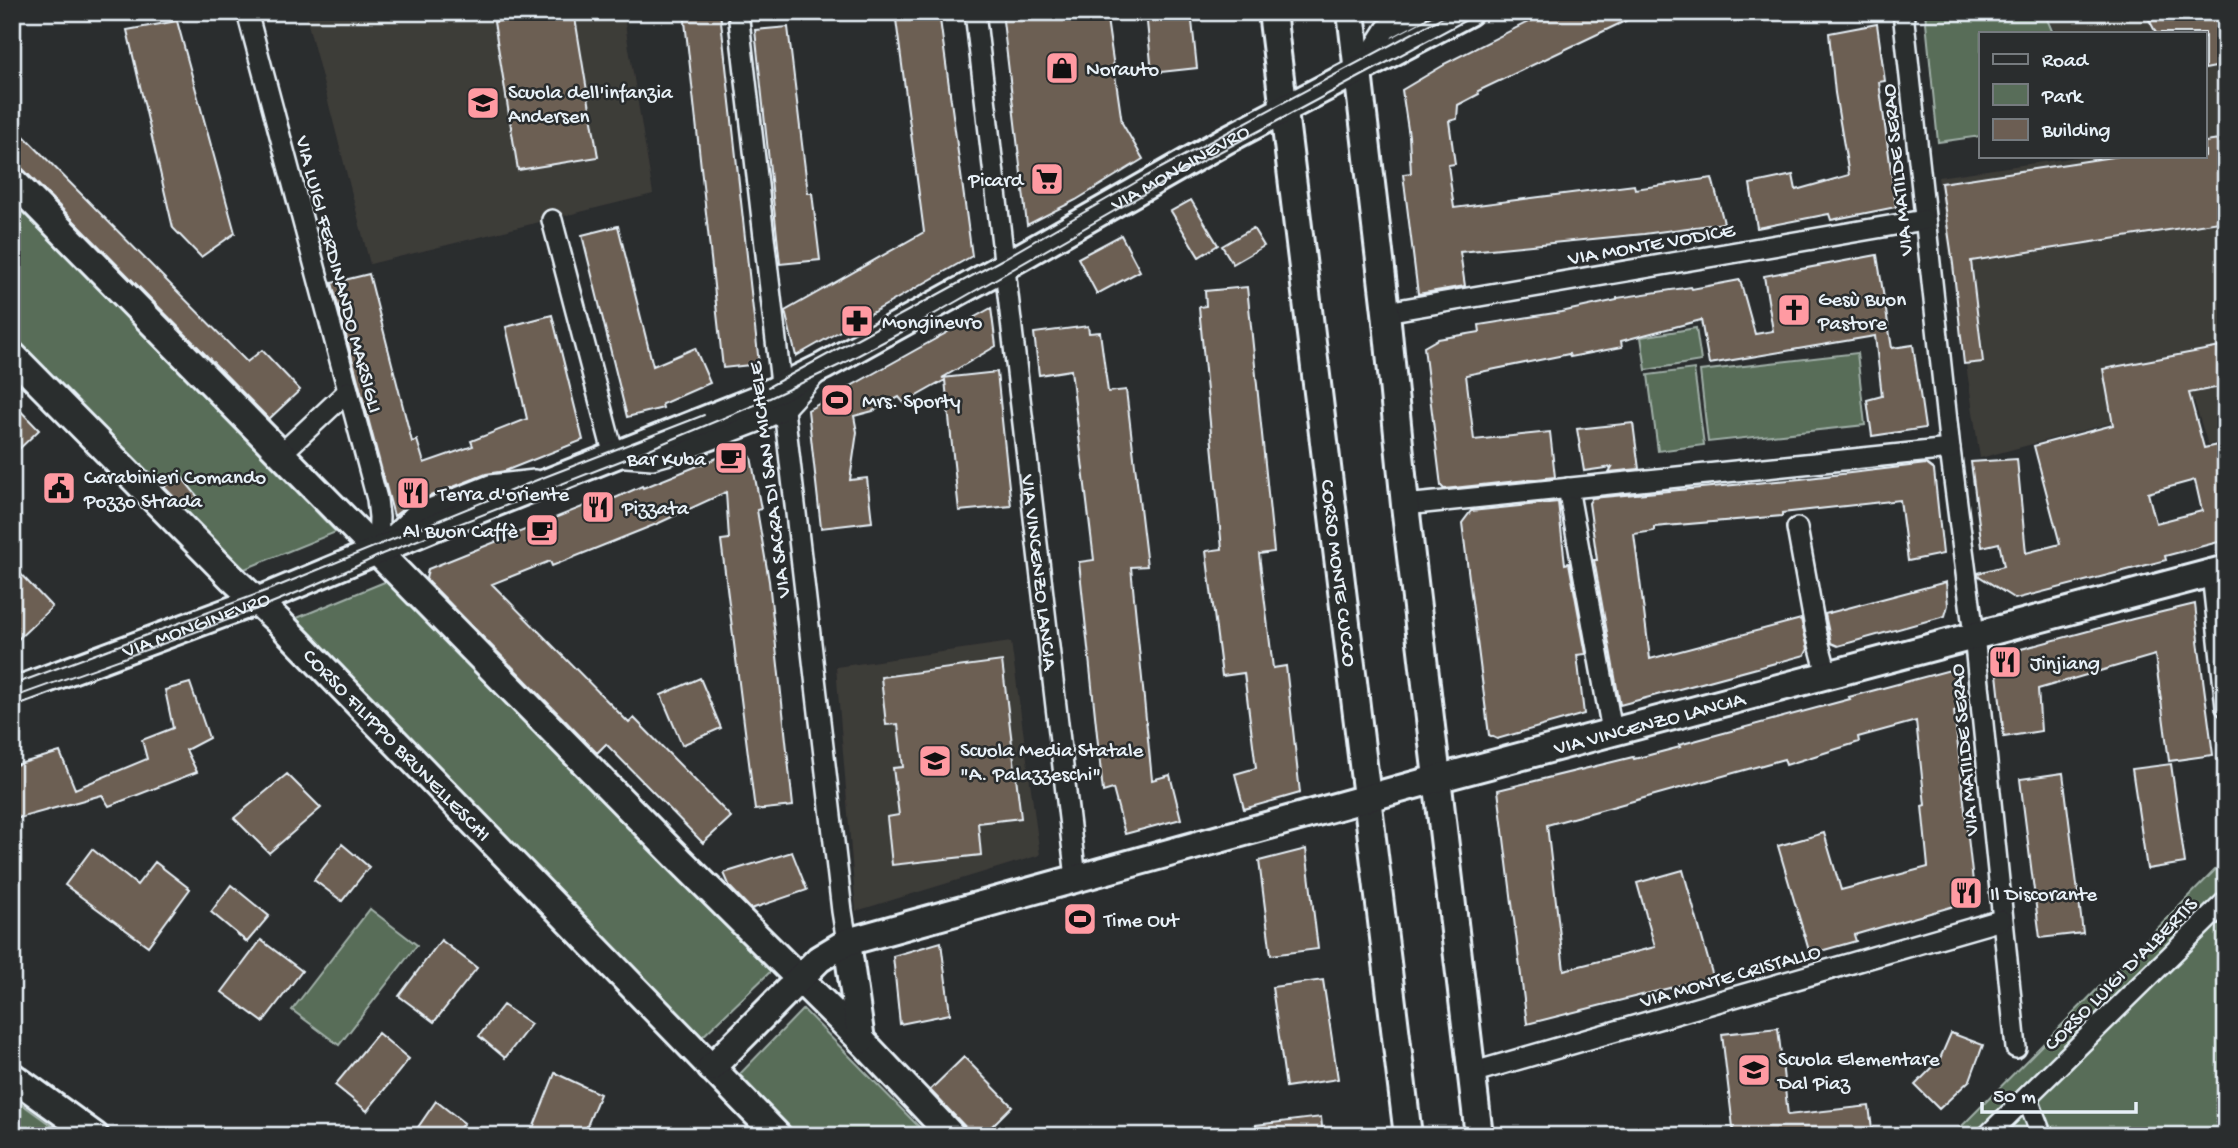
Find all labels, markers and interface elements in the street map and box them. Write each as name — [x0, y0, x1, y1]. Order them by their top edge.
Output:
legend — [1979, 32, 2206, 158]
shop icon: Norauto — [1043, 49, 1081, 87]
text: Road — [2042, 50, 2090, 75]
place label: Norauto — [1086, 59, 1159, 84]
place label: Scuola dell'infanzia Andersen — [508, 82, 674, 131]
street label: VIA MATILDE SERAO — [1878, 82, 1921, 258]
school or university icon: Scuola dell'infanzia Andersen — [464, 84, 502, 122]
text: Park — [2041, 86, 2085, 111]
text: Building — [2041, 120, 2111, 145]
street label: VIA MONGINEVRO — [1107, 121, 1255, 219]
street label: VIA LUIGI FERDINANDO MARSIGLI — [287, 133, 386, 416]
supermarket icon: Picard — [1028, 160, 1066, 198]
place label: Picard — [967, 170, 1025, 195]
street label: VIA MONTE VODICE — [1565, 219, 1738, 274]
place label: Gesù Buon Pastore — [1817, 289, 1906, 338]
church icon: Gesù Buon Pastore — [1775, 291, 1813, 329]
pharmacy icon: Monginevro — [838, 302, 876, 340]
place label: Monginevro — [882, 312, 982, 337]
street label: VIA SACRA DI SAN MICHELE — [744, 359, 798, 600]
sports icon: Mrs. Sporty — [818, 381, 856, 419]
place label: Mrs. Sporty — [862, 391, 961, 416]
cafe icon: Bar Kuba — [712, 439, 750, 477]
place label: Bar Kuba — [626, 449, 707, 474]
place label: Carabinieri Comando Pozzo Strada — [83, 467, 266, 516]
public building icon: Carabinieri Comando Pozzo Strada — [40, 469, 78, 507]
street label: VIA VINCENZO LANCIA — [1013, 473, 1061, 673]
restaurant icon: Terra d'oriente — [394, 474, 432, 512]
street label: CORSO MONTE CUCCO — [1313, 478, 1360, 669]
place label: Terra d'oriente — [437, 484, 570, 509]
restaurant icon: Pizzata — [579, 488, 617, 526]
place label: Pizzata — [621, 498, 690, 523]
cafe icon: Al Buon Caffè — [523, 511, 561, 549]
place label: Al Buon Caffè — [403, 521, 519, 546]
street label: VIA MONGINEVRO — [119, 588, 275, 666]
restaurant icon: Jinjiang — [1986, 643, 2024, 681]
street label: CORSO FILIPPO BRUNELLESCHI — [296, 645, 494, 848]
place label: Jinjiang — [2030, 653, 2100, 678]
street label: VIA MATILDE SERAO — [1946, 662, 1987, 838]
street label: VIA VINCENZO LANCIA — [1551, 688, 1750, 763]
place label: Scuola Media Statale "A. Palazzeschi" — [960, 740, 1145, 789]
school or university icon: Scuola Media Statale "A. Palazzeschi" — [916, 742, 954, 780]
restaurant icon: Il Discorante — [1947, 874, 1985, 912]
place label: Il Discorante — [1990, 884, 2098, 909]
street label: CORSO LUIGI D'ALBERTIS — [2040, 893, 2205, 1058]
sports icon: Time Out — [1061, 900, 1099, 938]
place label: Time Out — [1103, 910, 1181, 935]
street label: VIA MONTE CRISTALLO — [1637, 941, 1825, 1016]
place label: Scuola Elementare Dal Piaz — [1776, 1049, 1941, 1098]
school or university icon: Scuola Elementare Dal Piaz — [1735, 1051, 1773, 1089]
scale bar — [1982, 1071, 2136, 1115]
text: 50 m — [1993, 1086, 2036, 1111]

